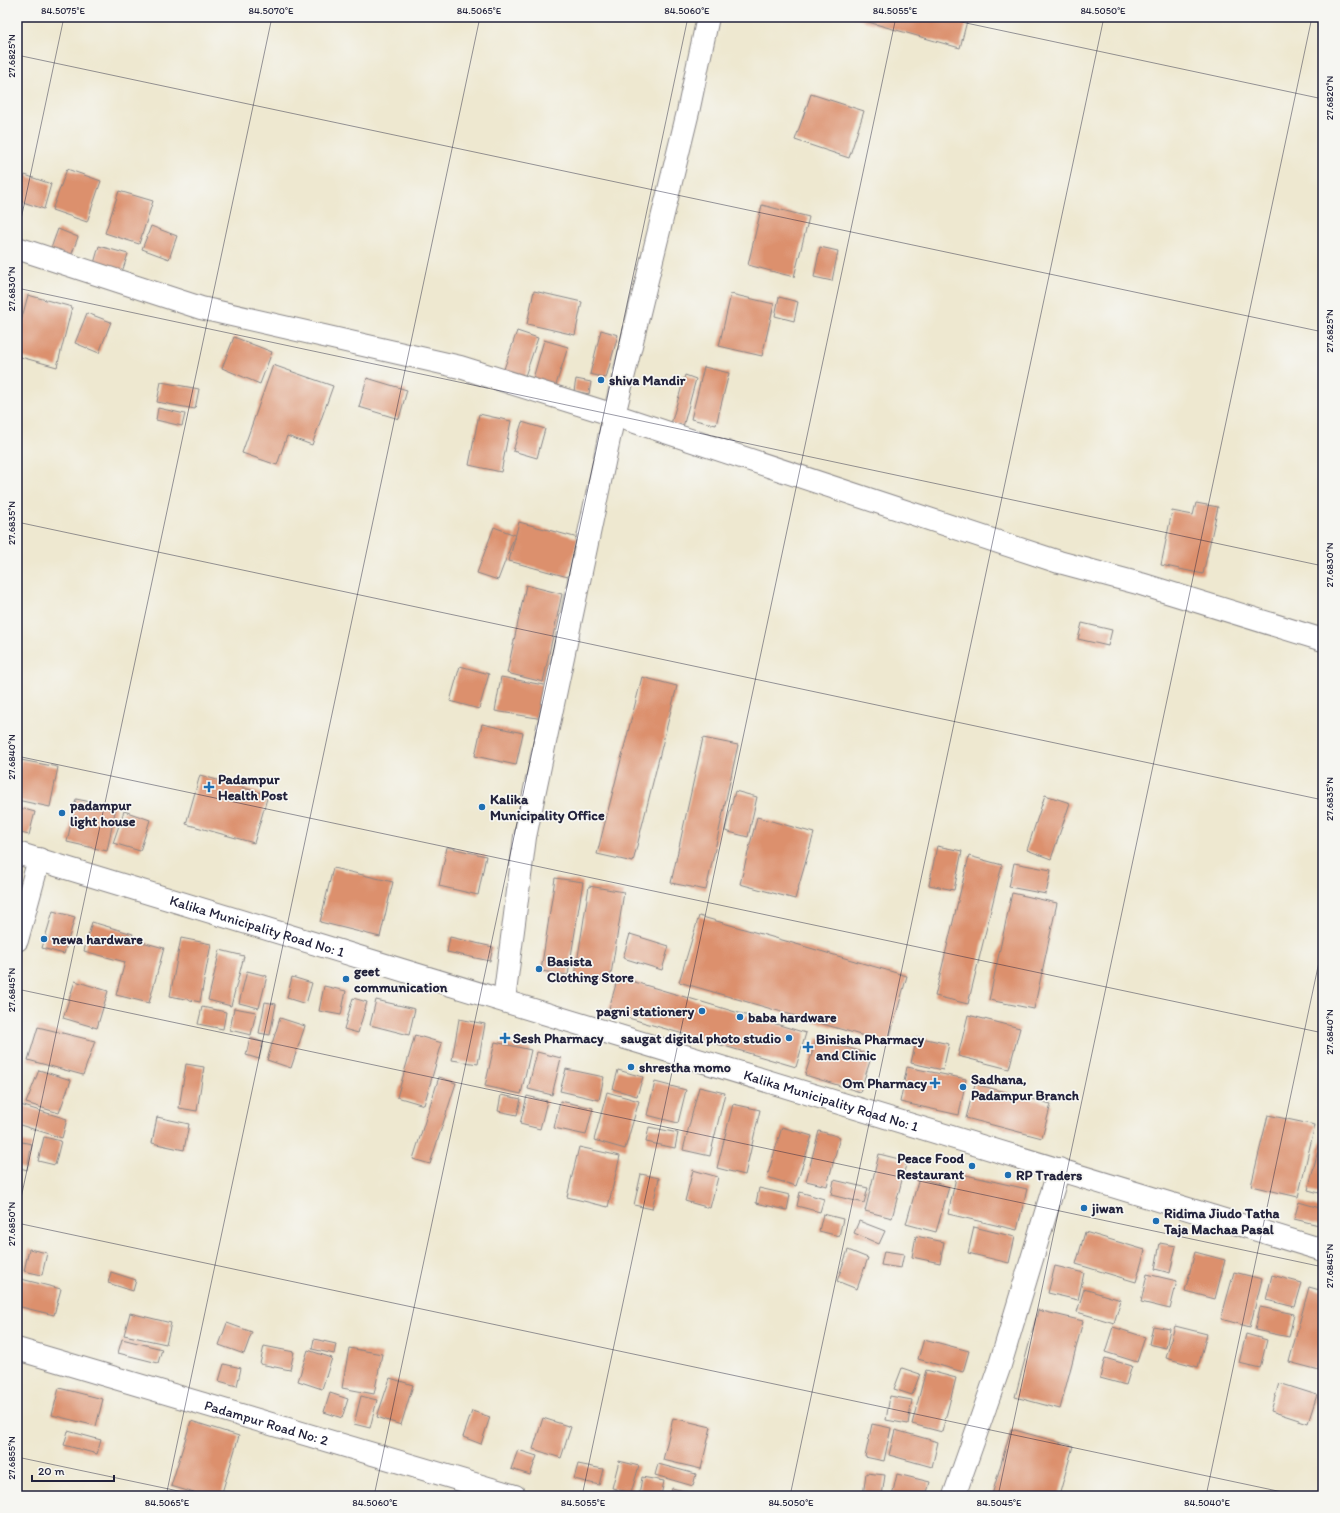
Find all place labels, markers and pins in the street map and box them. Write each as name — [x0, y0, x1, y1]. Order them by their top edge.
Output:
place label: shiva Mandir — [609, 372, 686, 389]
marker: shiva Mandir — [596, 375, 606, 385]
place label: Padampur Health Post — [218, 771, 288, 804]
marker: Padampur Health Post — [203, 781, 215, 793]
place label: Kalika Municipality Office — [490, 791, 605, 824]
place label: padampur light house — [69, 797, 136, 830]
marker: Kalika Municipality Office — [477, 802, 487, 812]
marker: padampur light house — [57, 808, 67, 818]
place label: newa hardware — [51, 931, 143, 948]
marker: newa hardware — [39, 934, 49, 944]
place label: Basista Clothing Store — [547, 953, 634, 986]
place label: geet communication — [354, 963, 448, 996]
marker: Basista Clothing Store — [534, 964, 544, 974]
marker: geet communication — [341, 974, 351, 984]
place label: pagni stationery — [595, 1003, 694, 1020]
marker: pagni stationery — [697, 1006, 707, 1016]
place label: baba hardware — [748, 1009, 837, 1026]
marker: baba hardware — [735, 1012, 745, 1022]
place label: Sesh Pharmacy — [513, 1030, 604, 1047]
place label: saugat digital photo studio — [621, 1030, 781, 1047]
place label: Binisha Pharmacy and Clinic — [816, 1031, 925, 1064]
marker: Sesh Pharmacy — [500, 1033, 510, 1043]
marker: saugat digital photo studio — [784, 1033, 794, 1043]
marker: Binisha Pharmacy and Clinic — [803, 1042, 813, 1052]
place label: shrestha momo — [639, 1059, 731, 1076]
marker: shrestha momo — [626, 1062, 636, 1072]
place label: Sadhana, Padampur Branch — [971, 1071, 1080, 1104]
place label: Om Pharmacy — [842, 1075, 927, 1092]
marker: Om Pharmacy — [930, 1078, 940, 1088]
marker: Sadhana, Padampur Branch — [958, 1082, 968, 1092]
place label: Peace Food Restaurant — [897, 1150, 965, 1183]
marker: Peace Food Restaurant — [967, 1161, 977, 1171]
place label: RP Traders — [1016, 1167, 1082, 1184]
marker: RP Traders — [1003, 1170, 1013, 1180]
place label: jiwan — [1091, 1200, 1123, 1217]
marker: jiwan — [1079, 1203, 1089, 1213]
place label: Ridima Jiudo Tatha Taja Machaa Pasal — [1163, 1205, 1279, 1238]
marker: Ridima Jiudo Tatha Taja Machaa Pasal — [1151, 1216, 1161, 1226]

